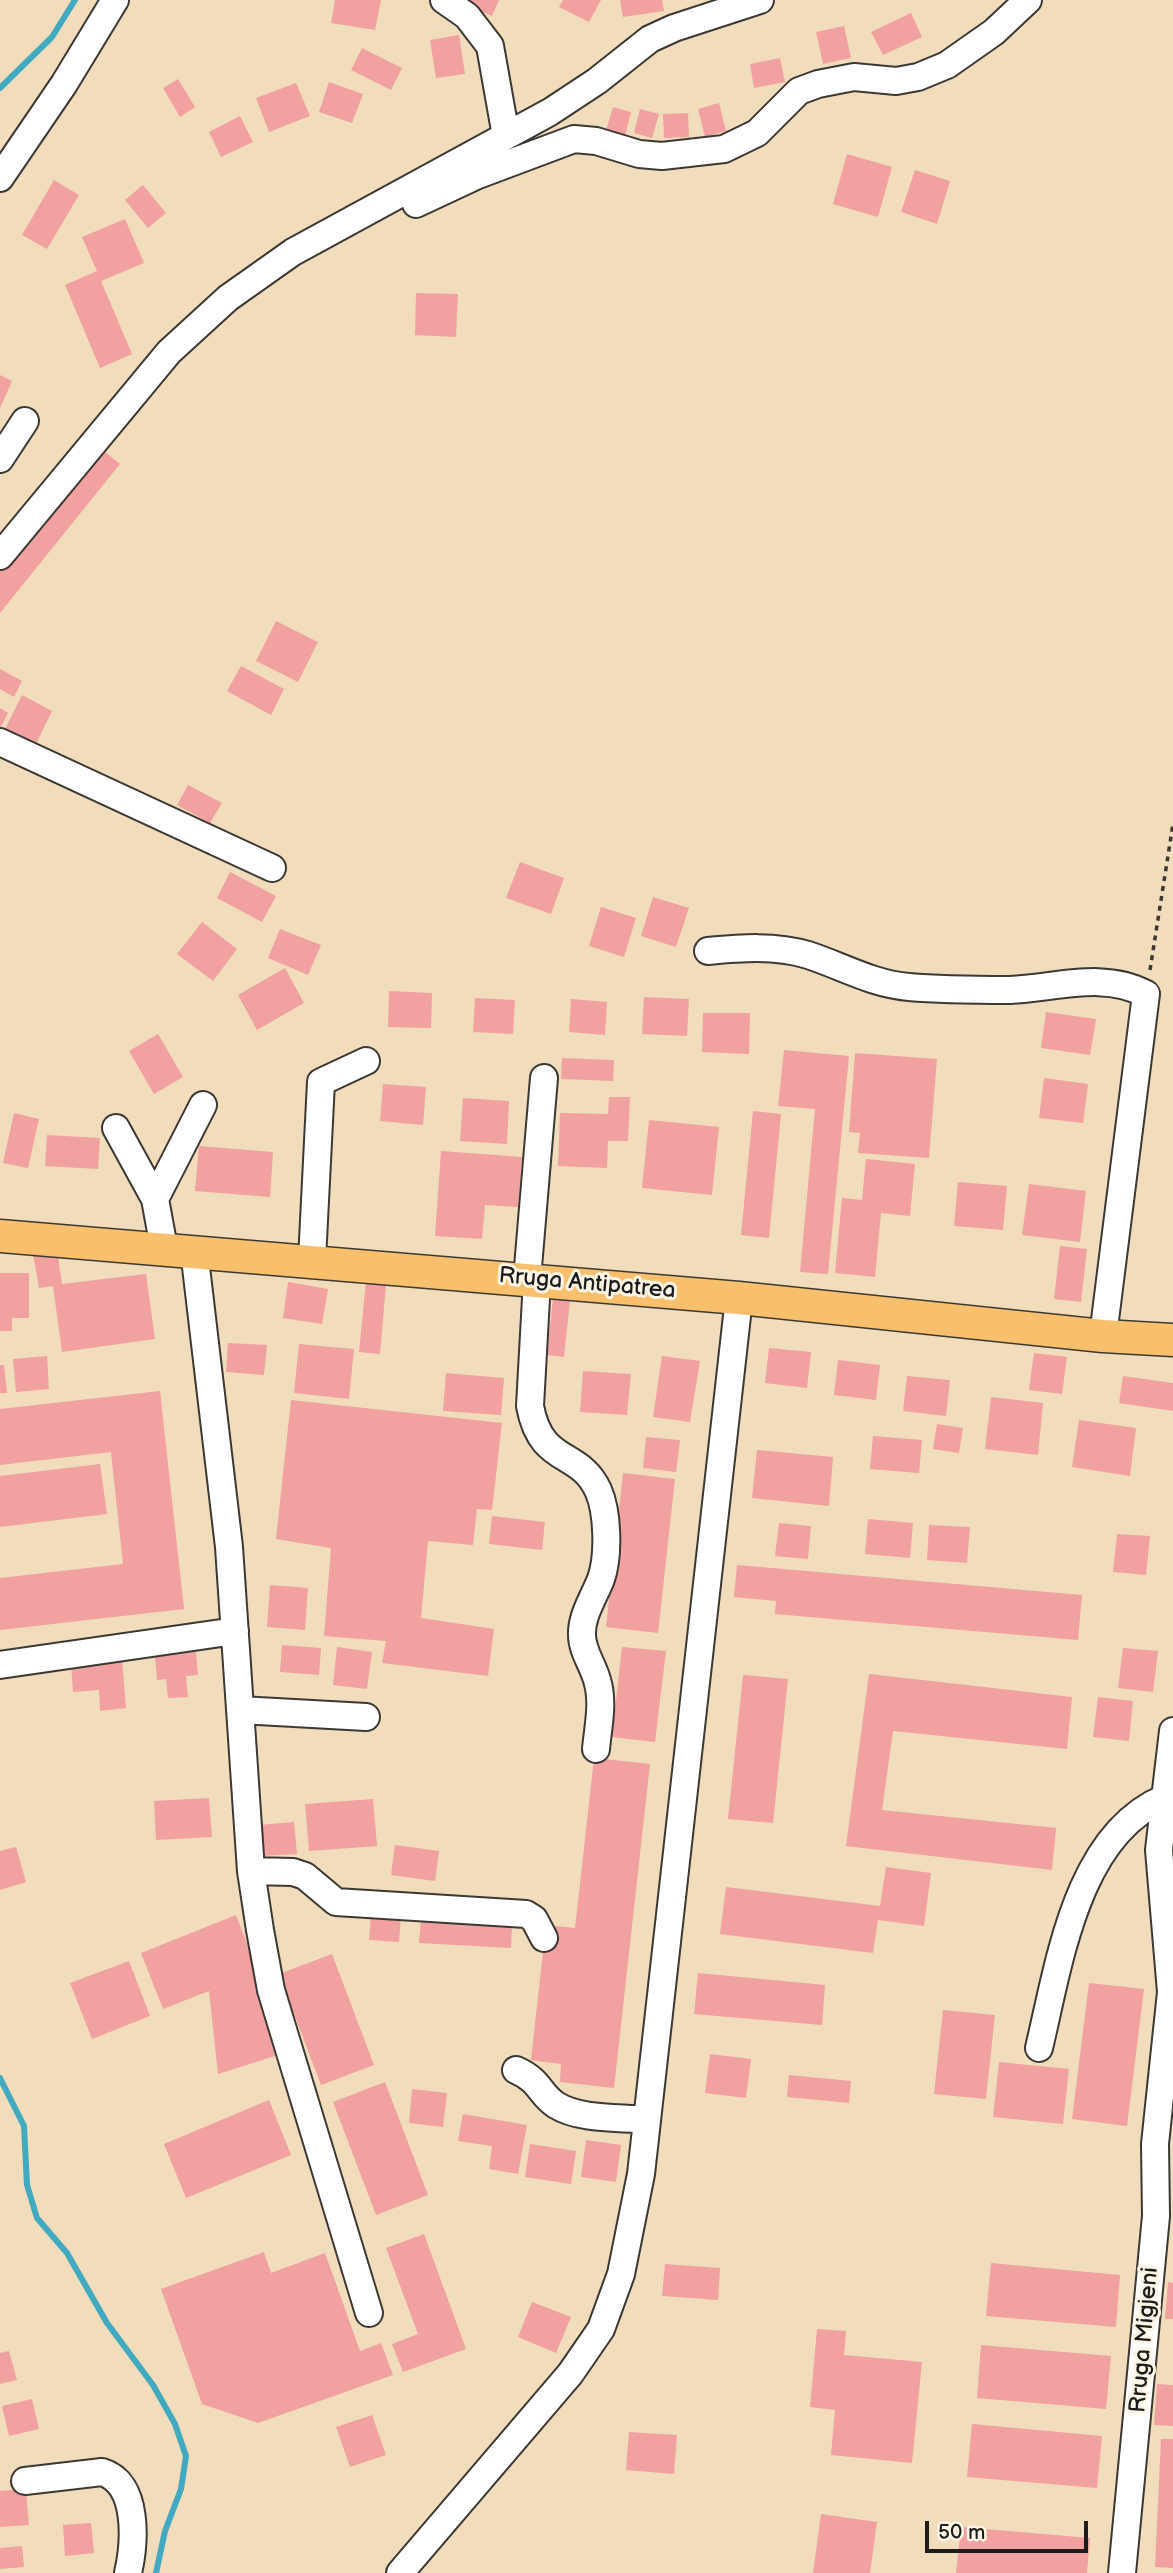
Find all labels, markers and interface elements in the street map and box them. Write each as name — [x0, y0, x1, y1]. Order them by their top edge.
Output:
street label: Rruga Antipatrea — [497, 1263, 677, 1305]
street label: Rruga Migjeni — [1125, 2266, 1165, 2414]
scale bar — [928, 2506, 1091, 2550]
text: 50 m — [938, 2520, 985, 2545]

